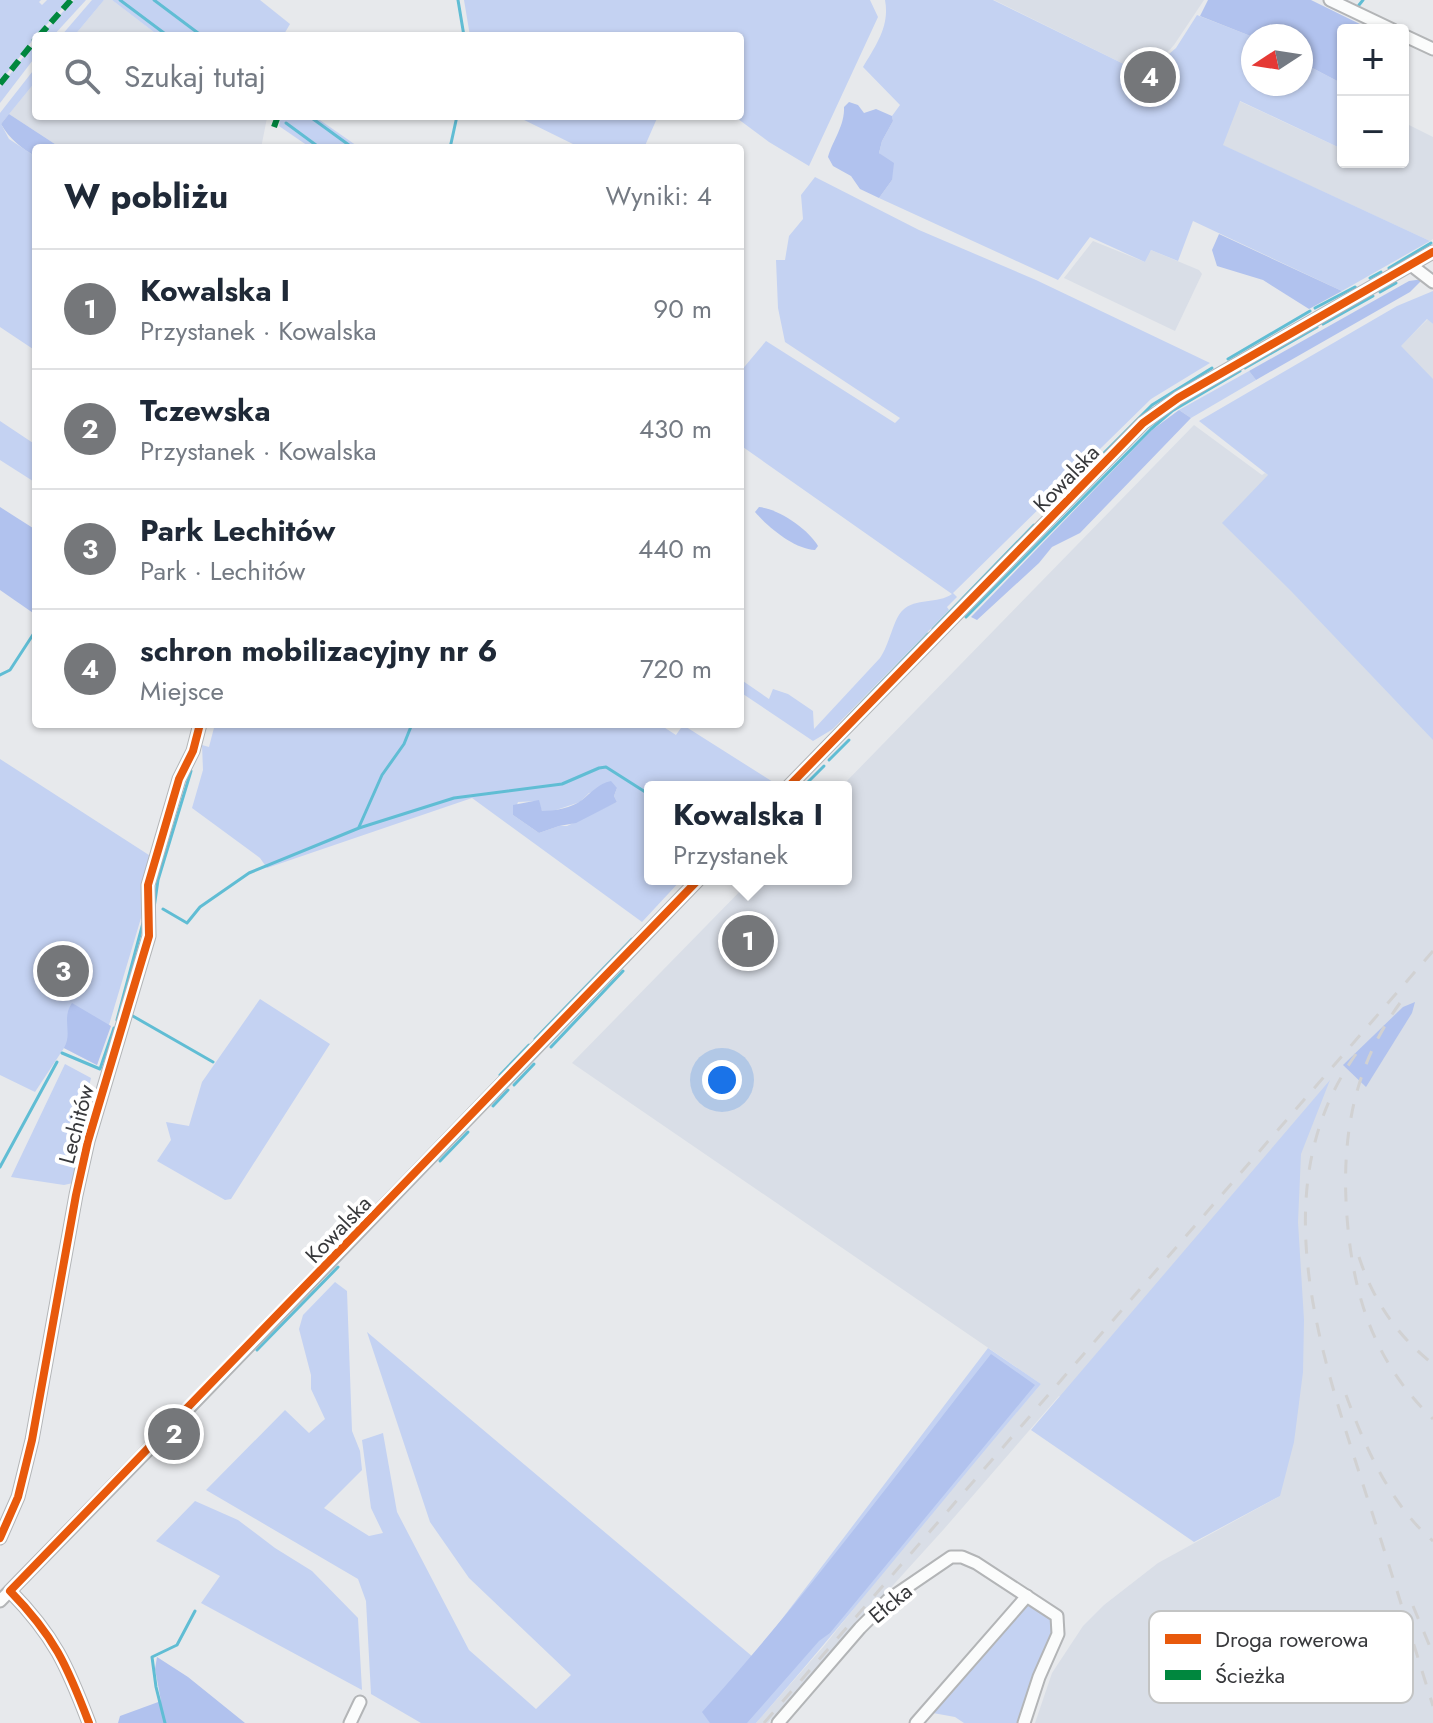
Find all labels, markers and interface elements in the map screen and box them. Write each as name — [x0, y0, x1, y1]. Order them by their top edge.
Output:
north arrow — [1241, 24, 1313, 96]
map controls — [1337, 24, 1409, 168]
button: + — [1337, 24, 1409, 96]
search box — [32, 32, 744, 120]
pin: 4 — [1124, 47, 1176, 107]
icon: search — [60, 54, 104, 98]
text: Szukaj tutaj — [124, 55, 266, 98]
button: − — [1337, 96, 1409, 168]
text: W pobliżu — [64, 172, 228, 221]
text: Wyniki: 4 — [605, 177, 712, 215]
text: Kowalska I — [140, 269, 290, 312]
text: 1 — [83, 290, 97, 328]
text: 90 m — [653, 290, 712, 328]
text: Przystanek · Kowalska — [140, 312, 377, 350]
text: Tczewska — [140, 389, 271, 432]
text: 2 — [81, 410, 99, 448]
text: 430 m — [639, 410, 712, 448]
text: Przystanek · Kowalska — [140, 432, 377, 470]
street label: Kowalska — [1026, 437, 1106, 519]
text: Park Lechitów — [140, 509, 335, 552]
text: 3 — [82, 530, 98, 568]
text: 440 m — [638, 530, 712, 568]
text: Park · Lechitów — [140, 552, 305, 590]
text: schron mobilizacyjny nr 6 — [140, 629, 498, 672]
text: 4 — [81, 650, 99, 688]
text: 720 m — [640, 650, 712, 688]
text: Miejsce — [140, 672, 224, 710]
popup — [644, 781, 852, 885]
text: Kowalska I — [673, 793, 823, 836]
text: Przystanek — [673, 836, 788, 874]
pin: 1 — [722, 911, 774, 971]
pin: 3 — [37, 941, 89, 1001]
your location — [702, 1060, 742, 1100]
street label: Lechitów — [50, 1081, 102, 1167]
street label: Kowalska — [298, 1188, 378, 1270]
pin: 2 — [148, 1404, 200, 1464]
street label: Ełcka — [861, 1575, 919, 1631]
legend — [1149, 1611, 1413, 1703]
text: Droga rowerowa — [1215, 1623, 1368, 1655]
text: Ścieżka — [1215, 1659, 1285, 1691]

